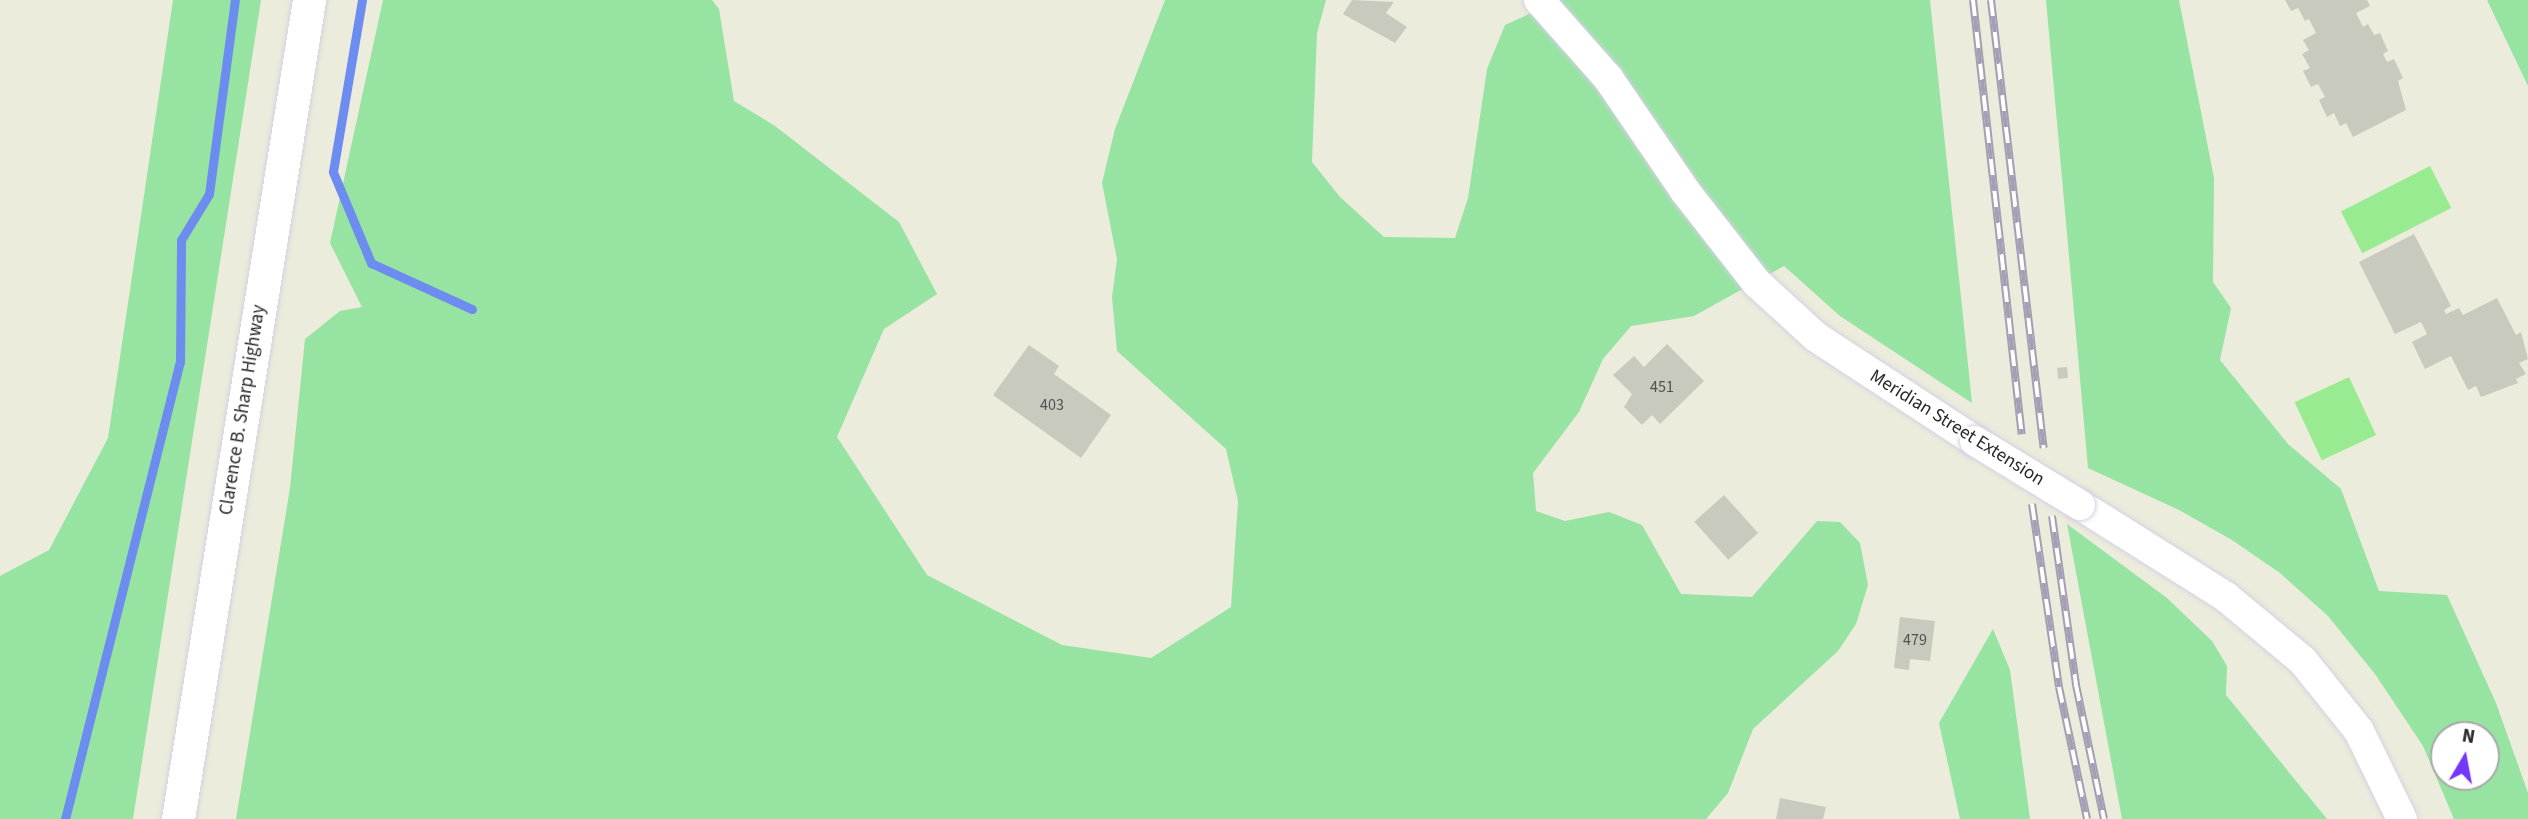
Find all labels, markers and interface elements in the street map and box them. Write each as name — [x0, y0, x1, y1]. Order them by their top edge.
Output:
street label: Clarence B. Sharp Highway — [215, 303, 271, 517]
street label: Meridian Street Extension — [1865, 365, 2049, 491]
house number: 451 — [1650, 377, 1674, 397]
house number: 403 — [1040, 395, 1064, 415]
house number: 479 — [1903, 630, 1927, 650]
north arrow — [2430, 721, 2500, 791]
text: N — [2460, 722, 2477, 751]

